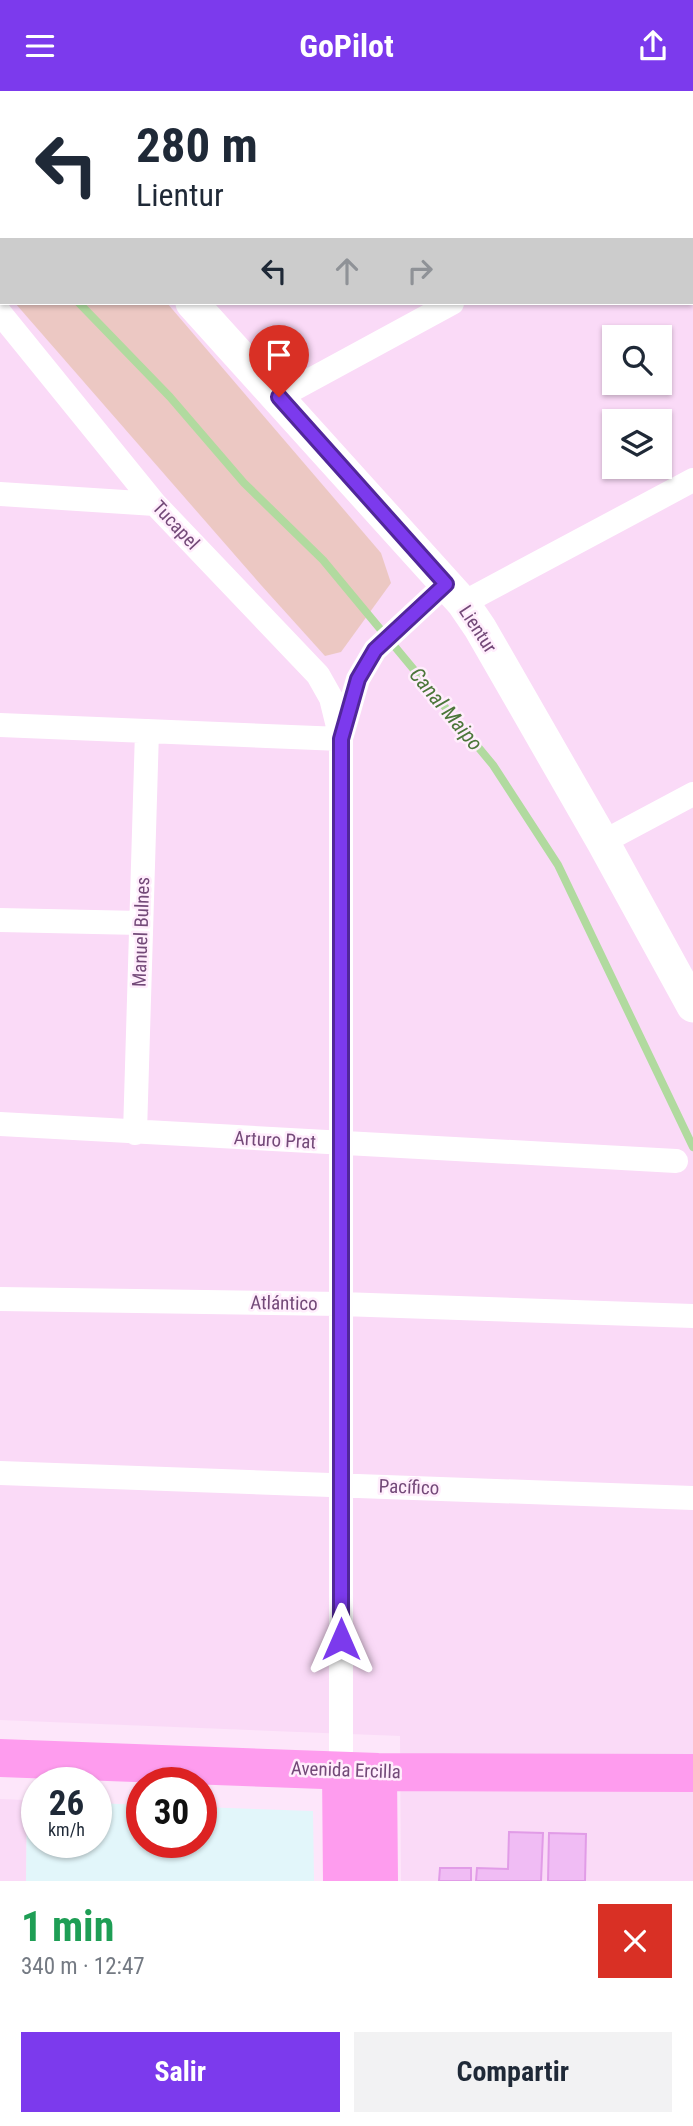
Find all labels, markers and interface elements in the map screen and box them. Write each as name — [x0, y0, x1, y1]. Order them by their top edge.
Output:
icon: menu — [21, 27, 59, 65]
text: GoPilot — [299, 27, 394, 65]
icon: share — [634, 27, 672, 65]
text: 280 m — [136, 117, 258, 174]
icon: left — [21, 119, 112, 210]
text: Lientur — [136, 176, 224, 214]
icon: left — [255, 252, 293, 290]
icon: ahead — [328, 252, 366, 290]
icon: right — [401, 252, 439, 290]
pin — [249, 325, 309, 397]
map controls — [602, 325, 672, 479]
button: search — [602, 325, 672, 395]
icon: arrive — [260, 336, 298, 374]
button: layers — [602, 409, 672, 479]
street label: Tucapel — [148, 496, 204, 554]
street label: Lientur — [454, 601, 502, 657]
water label: Canal Maipo — [405, 663, 487, 755]
street label: Manuel Bulnes — [128, 877, 154, 987]
street label: Arturo Prat — [233, 1126, 317, 1154]
street label: Atlántico — [250, 1291, 318, 1315]
street label: Pacífico — [378, 1474, 440, 1500]
position arrow — [304, 1602, 378, 1676]
street label: Avenida Ercilla — [291, 1757, 401, 1783]
speed limit sign: 30 — [126, 1767, 217, 1858]
text: 26 — [49, 1783, 84, 1824]
text: km/h — [48, 1819, 85, 1840]
text: 1 min — [21, 1902, 114, 1951]
button: close — [598, 1904, 672, 1978]
text: 340 m · 12:47 — [21, 1953, 145, 1980]
button: Salir — [21, 2032, 340, 2112]
button: Compartir — [354, 2032, 672, 2112]

